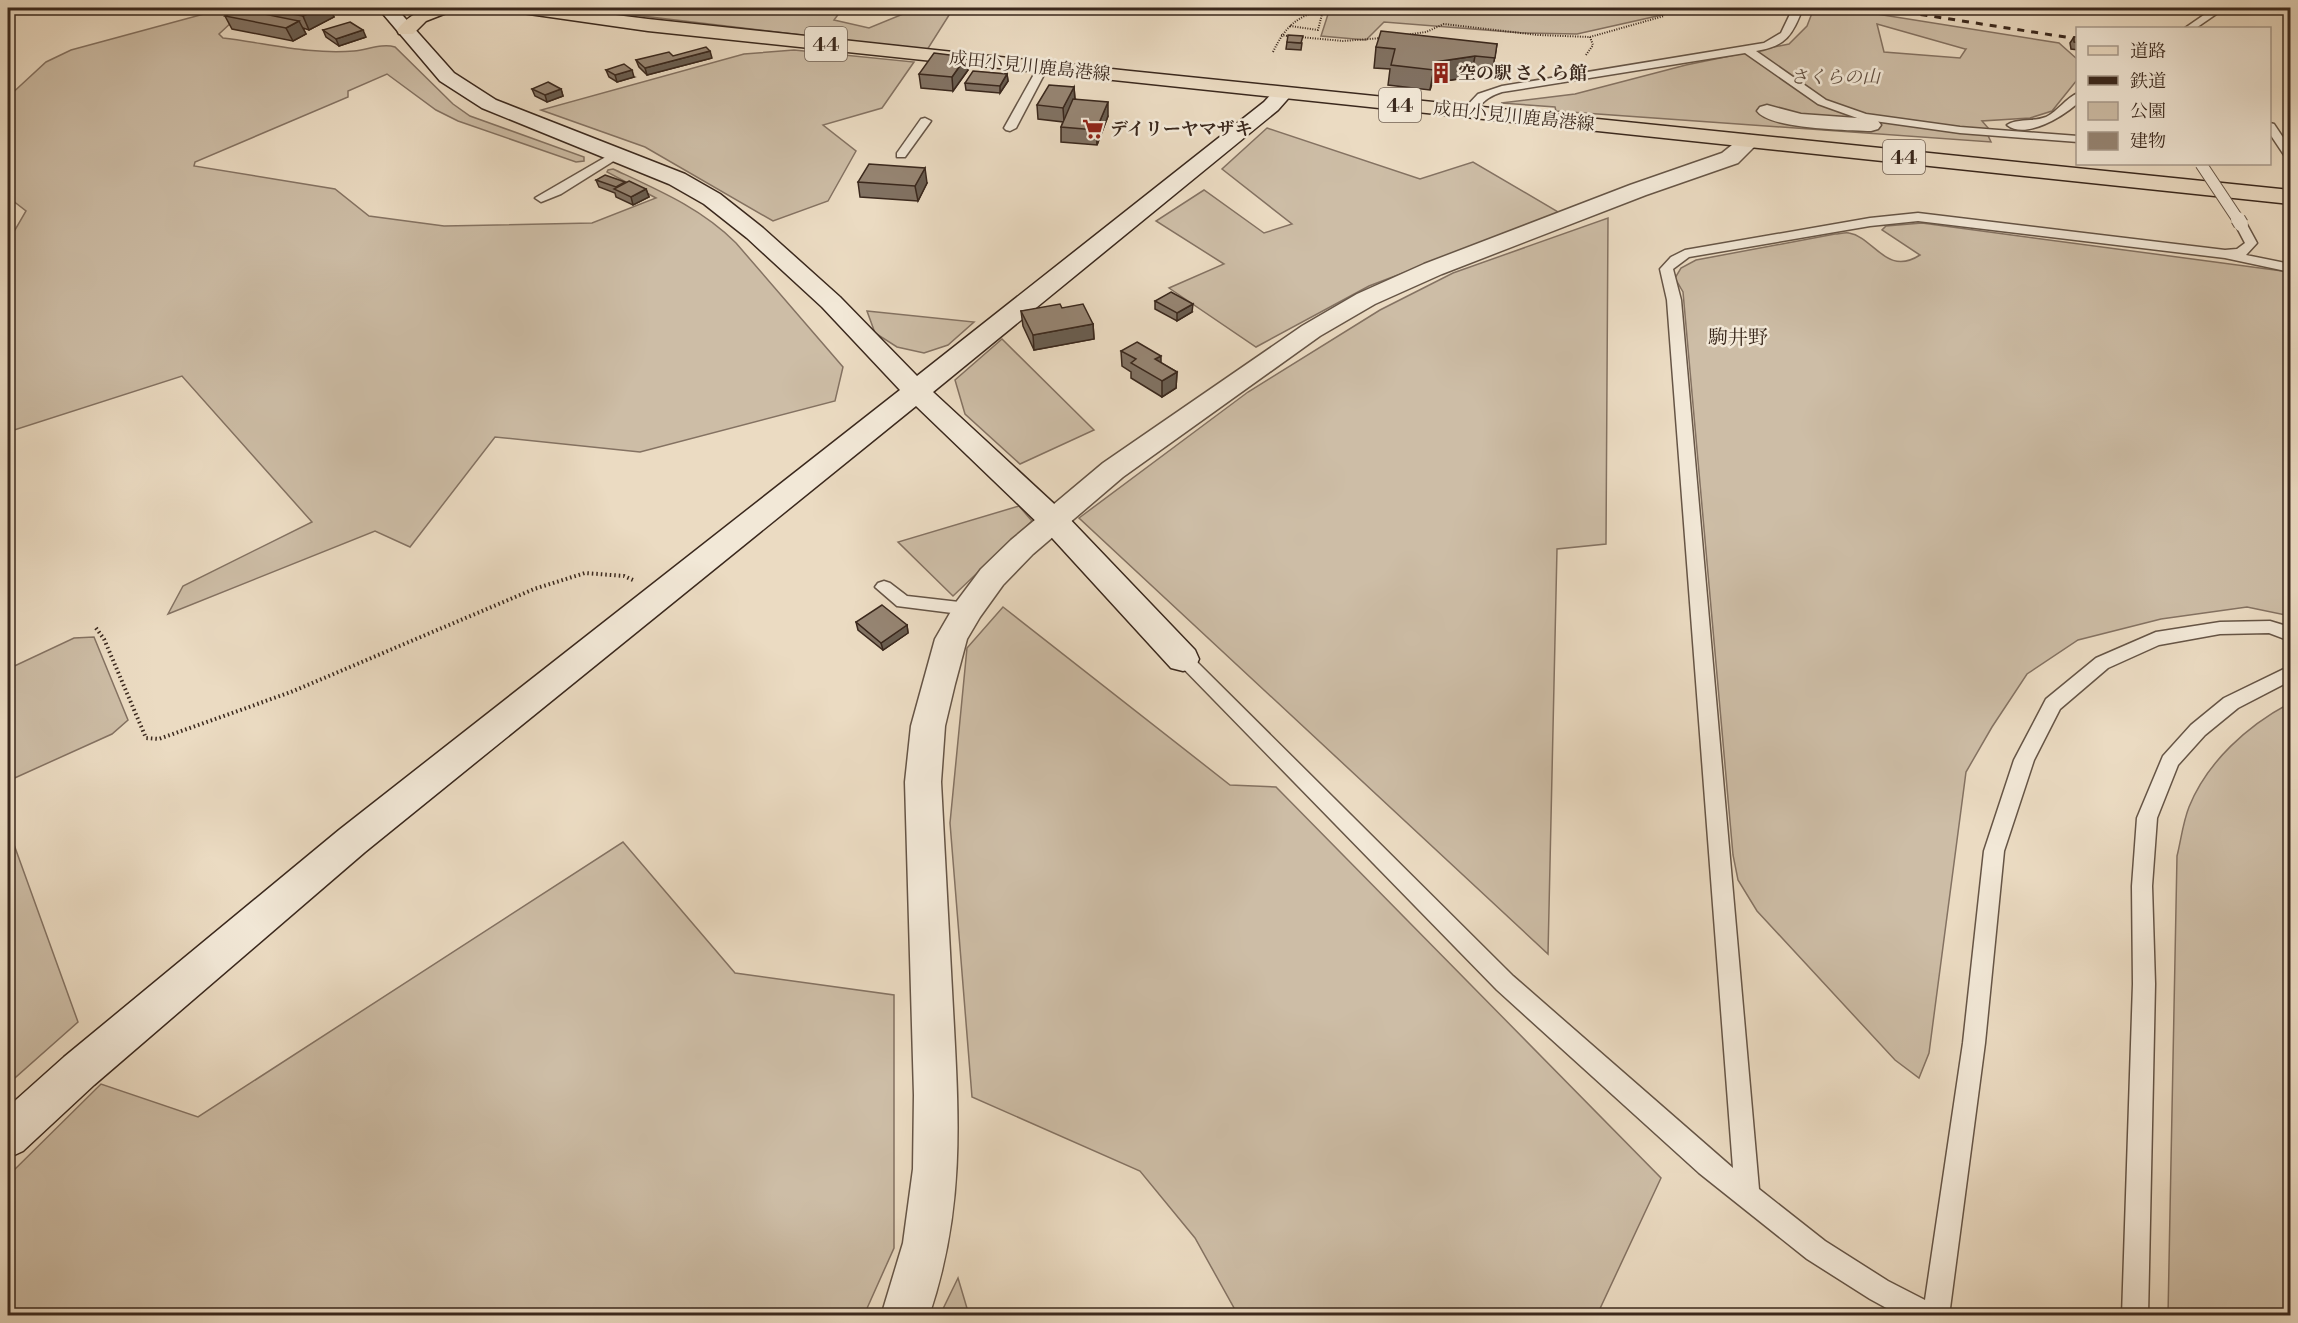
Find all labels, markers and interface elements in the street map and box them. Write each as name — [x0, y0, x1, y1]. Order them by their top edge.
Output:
road number: 44 — [805, 27, 847, 61]
legend — [2076, 27, 2271, 165]
text: 道路 — [2130, 40, 2166, 63]
street label: 成田小見川鹿島港線 — [948, 47, 1112, 86]
building icon: 空の駅 さくら館 — [1429, 61, 1453, 85]
place label: 空の駅 さくら館 — [1458, 62, 1587, 85]
park label: さくらの山 — [1790, 66, 1882, 89]
text: 鉄道 — [2130, 70, 2166, 93]
road number: 44 — [1379, 88, 1421, 122]
street label: 成田小見川鹿島港線 — [1432, 97, 1596, 136]
text: 公園 — [2130, 100, 2166, 123]
supermarket icon: デイリーヤマザキ — [1081, 117, 1105, 141]
place label: デイリーヤマザキ — [1110, 118, 1253, 141]
text: 建物 — [2130, 130, 2166, 153]
road number: 44 — [1883, 140, 1925, 174]
district label: 駒井野 — [1708, 326, 1768, 351]

